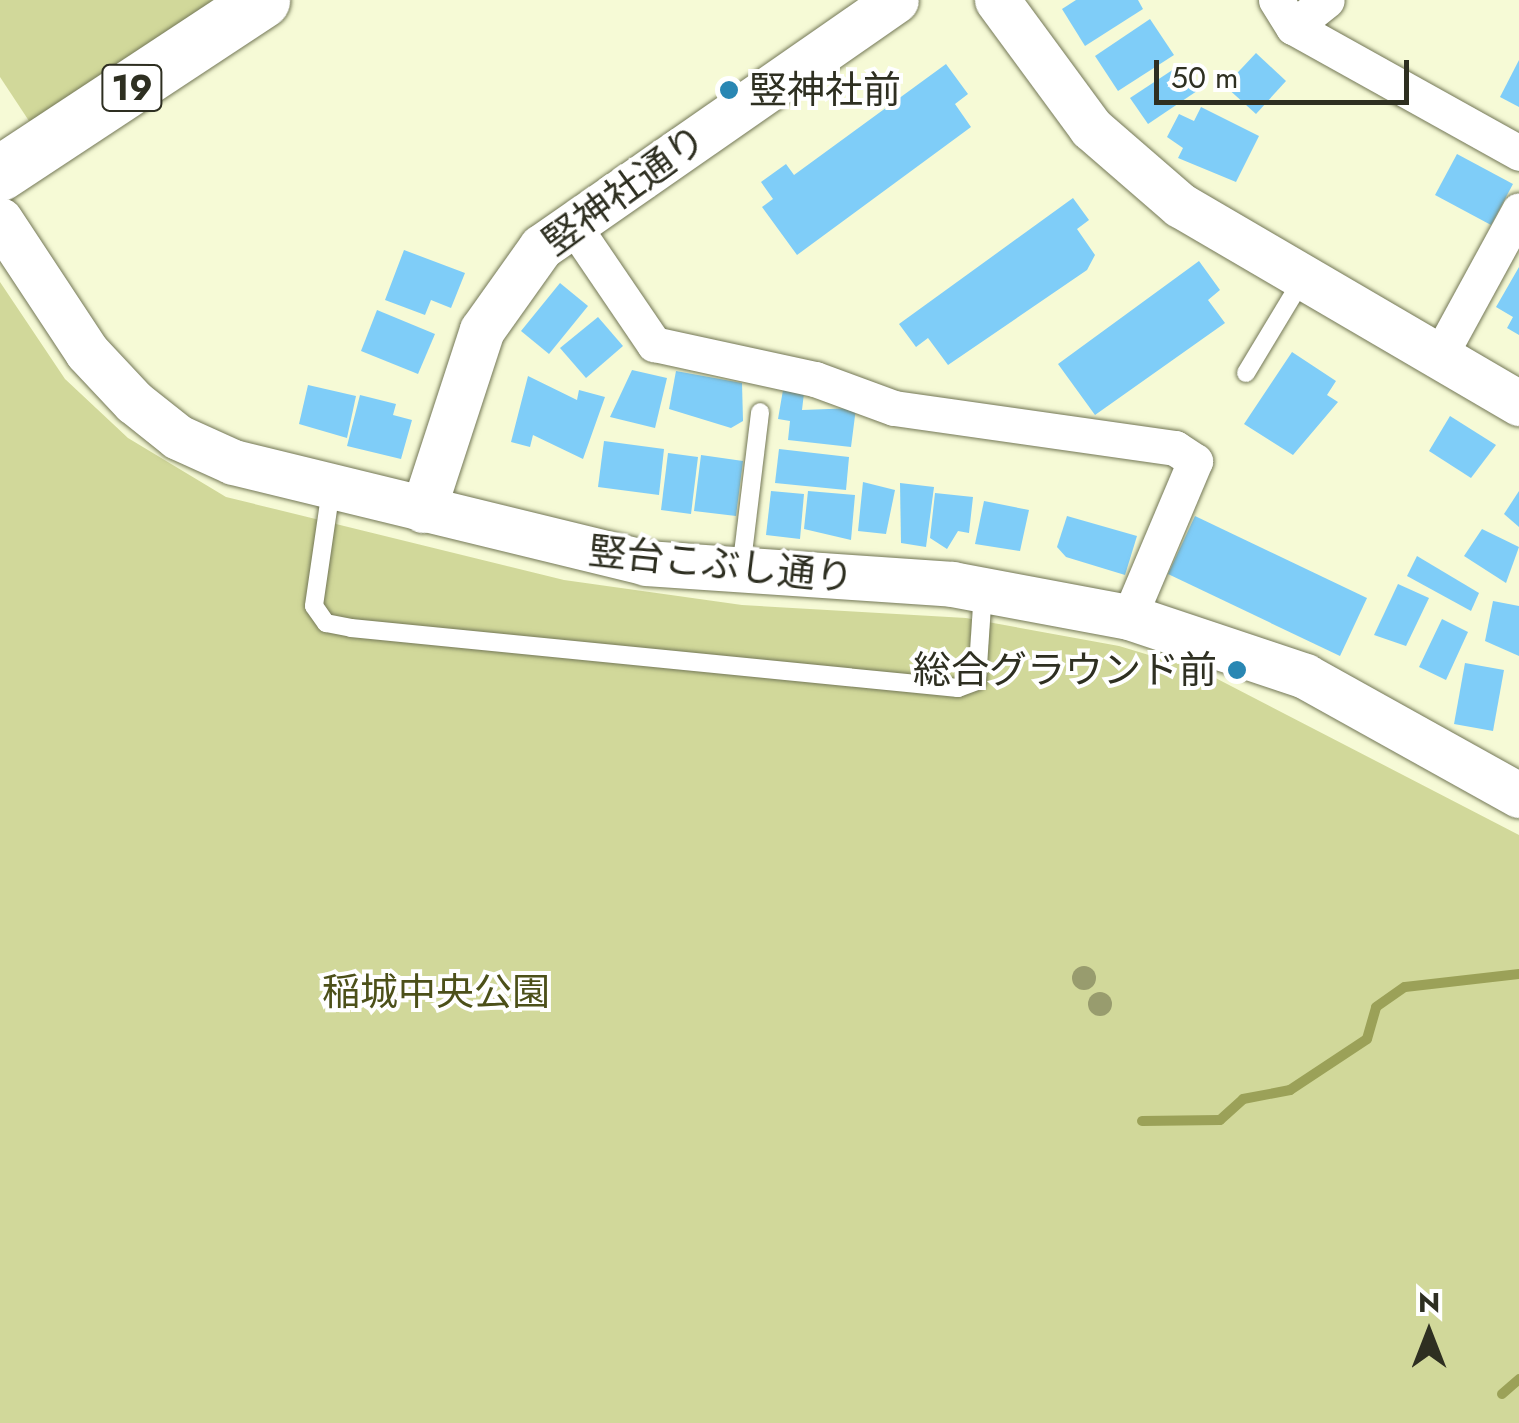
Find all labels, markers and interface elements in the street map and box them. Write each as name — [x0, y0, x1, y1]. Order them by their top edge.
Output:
scale bar — [1159, 40, 1414, 102]
text: 50 m — [1171, 56, 1238, 99]
road number: 19 — [100, 58, 164, 118]
place label: 竪神社前 — [749, 67, 901, 113]
marker: 竪神社前 — [718, 79, 740, 101]
street label: 竪神社通り — [534, 116, 714, 264]
street label: 竪台こぶし通り — [586, 527, 856, 601]
place label: 総合グラウンド前 — [913, 647, 1217, 693]
marker: 総合グラウンド前 — [1226, 659, 1248, 681]
park label: 稲城中央公園 — [322, 969, 550, 1015]
text: N — [1418, 1282, 1440, 1323]
north arrow — [1379, 1283, 1479, 1383]

